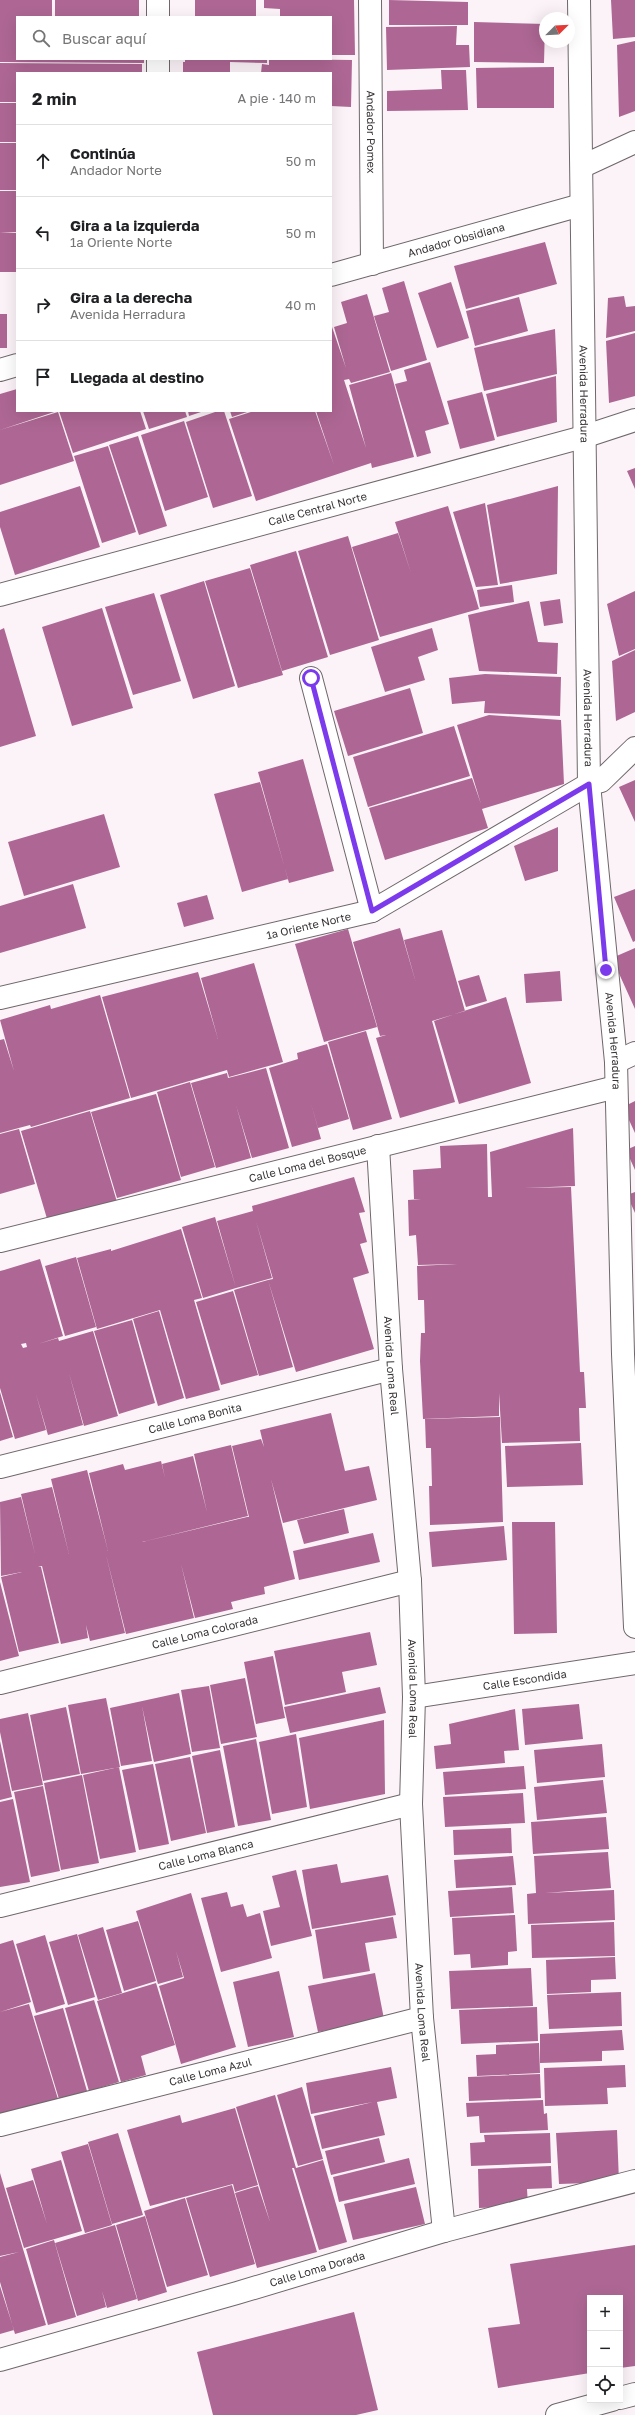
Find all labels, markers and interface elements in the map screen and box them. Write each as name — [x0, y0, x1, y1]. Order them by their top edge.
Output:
north arrow — [539, 12, 575, 48]
search box — [16, 16, 332, 60]
icon: search — [30, 27, 52, 49]
text: Buscar aquí — [62, 29, 146, 47]
text: 2 min — [32, 88, 76, 109]
text: A pie · 140 m — [238, 90, 316, 106]
street label: Andador Pomex — [365, 90, 378, 174]
text: Continúa — [70, 144, 136, 162]
icon: ahead — [32, 150, 54, 172]
text: 50 m — [286, 153, 316, 169]
text: Andador Norte — [70, 162, 162, 178]
text: Gira a la izquierda — [70, 216, 200, 234]
street label: Andador Obsidiana — [406, 220, 506, 259]
icon: left — [32, 222, 54, 244]
text: 50 m — [286, 225, 316, 241]
text: 1a Oriente Norte — [70, 234, 172, 250]
text: Gira a la derecha — [70, 288, 192, 306]
icon: right — [32, 294, 54, 316]
text: 40 m — [285, 297, 316, 313]
text: Avenida Herradura — [70, 306, 185, 322]
street label: Avenida Herradura — [577, 345, 592, 443]
icon: arrive — [32, 366, 54, 388]
text: Llegada al destino — [70, 368, 204, 386]
street label: Calle Central Norte — [267, 489, 368, 528]
route start — [302, 669, 320, 687]
street label: Avenida Herradura — [582, 669, 596, 767]
street label: 1a Oriente Norte — [265, 909, 352, 942]
route end — [597, 961, 615, 979]
street label: Avenida Herradura — [603, 991, 624, 1090]
street label: Calle Loma del Bosque — [247, 1143, 367, 1185]
street label: Avenida Loma Real — [382, 1316, 402, 1416]
street label: Calle Loma Bonita — [147, 1400, 243, 1436]
street label: Calle Loma Colorada — [150, 1612, 259, 1651]
street label: Avenida Loma Real — [406, 1639, 421, 1739]
street label: Calle Escondida — [482, 1667, 567, 1692]
street label: Calle Loma Blanca — [157, 1836, 254, 1872]
street label: Avenida Loma Real — [413, 1962, 434, 2063]
street label: Calle Loma Azul — [168, 2054, 253, 2088]
street label: Calle Loma Dorada — [268, 2248, 366, 2289]
map controls — [587, 2295, 623, 2403]
button: + — [587, 2295, 623, 2331]
button: − — [587, 2331, 623, 2367]
button: locate — [587, 2367, 623, 2403]

